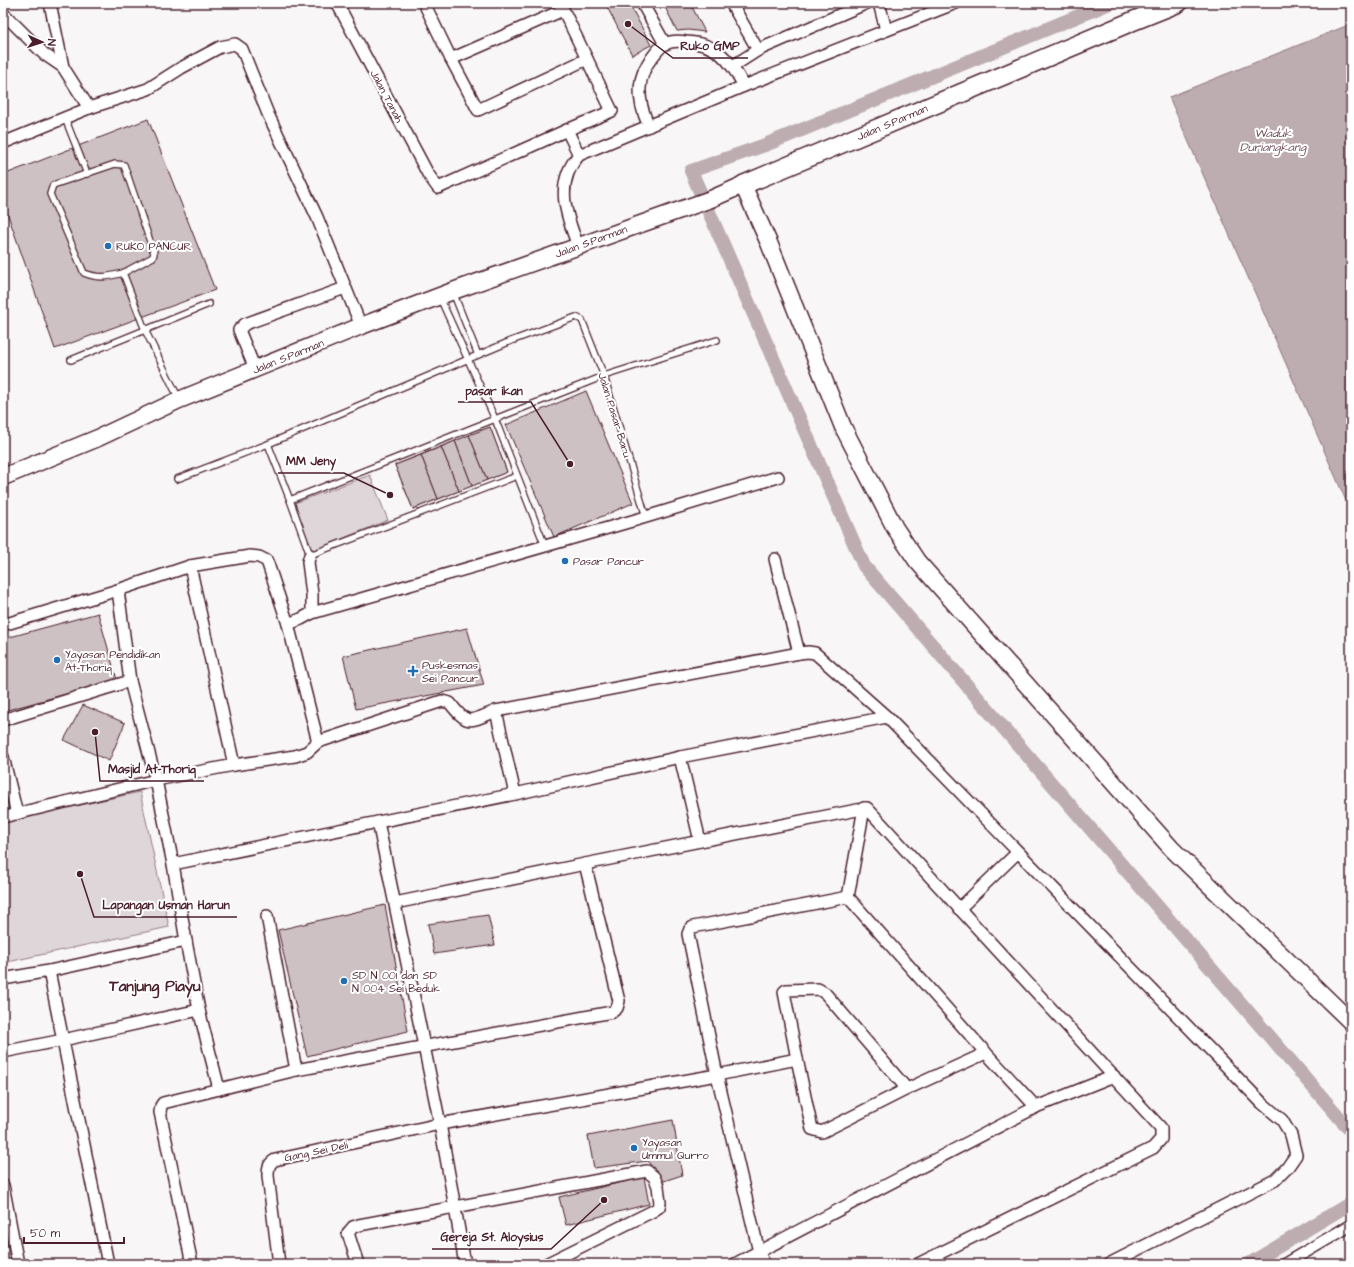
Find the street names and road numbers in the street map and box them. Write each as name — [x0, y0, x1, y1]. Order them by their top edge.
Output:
street label: Jalan Tanah — [366, 67, 407, 126]
street label: Jalan S.Parman — [854, 101, 930, 144]
street label: Jalan S.Parman — [553, 221, 630, 261]
street label: Jalan S.Parman — [250, 335, 327, 378]
street label: Jalan Pasar Baru — [594, 371, 635, 460]
street label: Gang Sei Deli — [283, 1137, 350, 1166]

